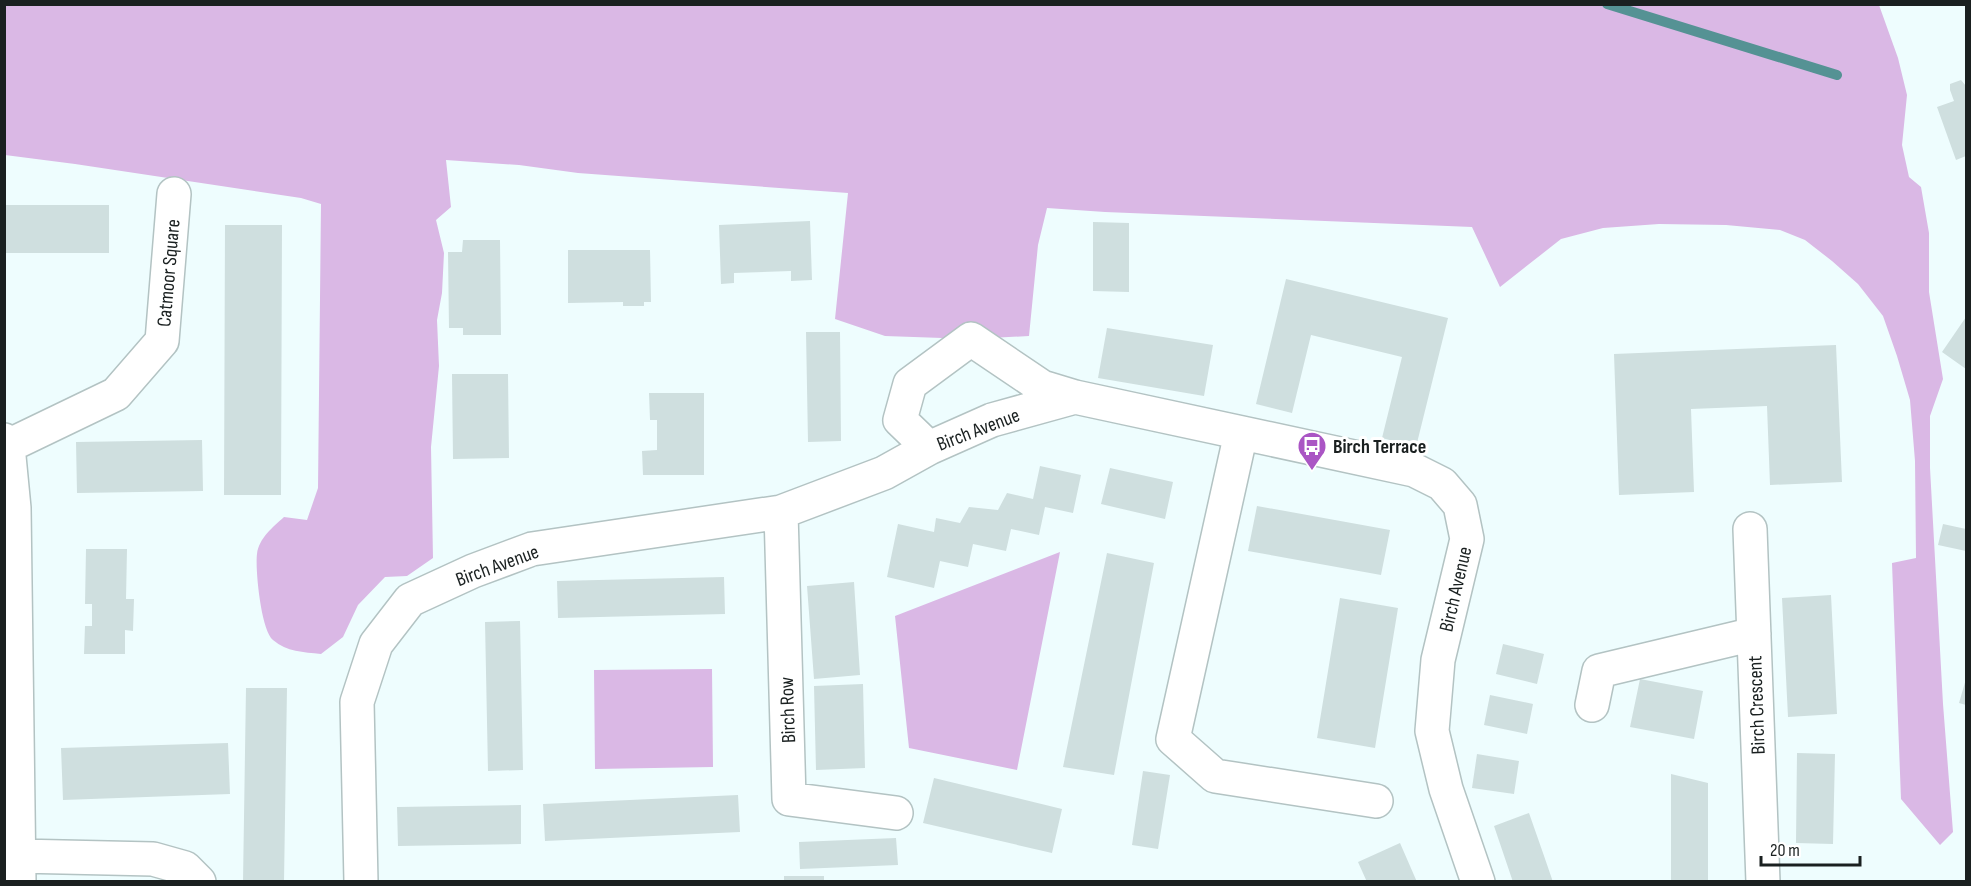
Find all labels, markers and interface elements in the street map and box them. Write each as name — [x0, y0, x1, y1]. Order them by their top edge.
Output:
street label: Catmoor Square — [152, 218, 186, 328]
street label: Birch Avenue — [934, 403, 1023, 457]
bus stop icon: Birch Terrace — [1296, 430, 1328, 472]
place label: Birch Terrace — [1333, 435, 1426, 459]
street label: Birch Avenue — [453, 540, 542, 592]
street label: Birch Avenue — [1435, 544, 1477, 634]
street label: Birch Crescent — [1743, 655, 1771, 755]
street label: Birch Row — [775, 676, 801, 743]
scale bar — [1761, 829, 1860, 867]
text: 20 m — [1770, 840, 1800, 861]

